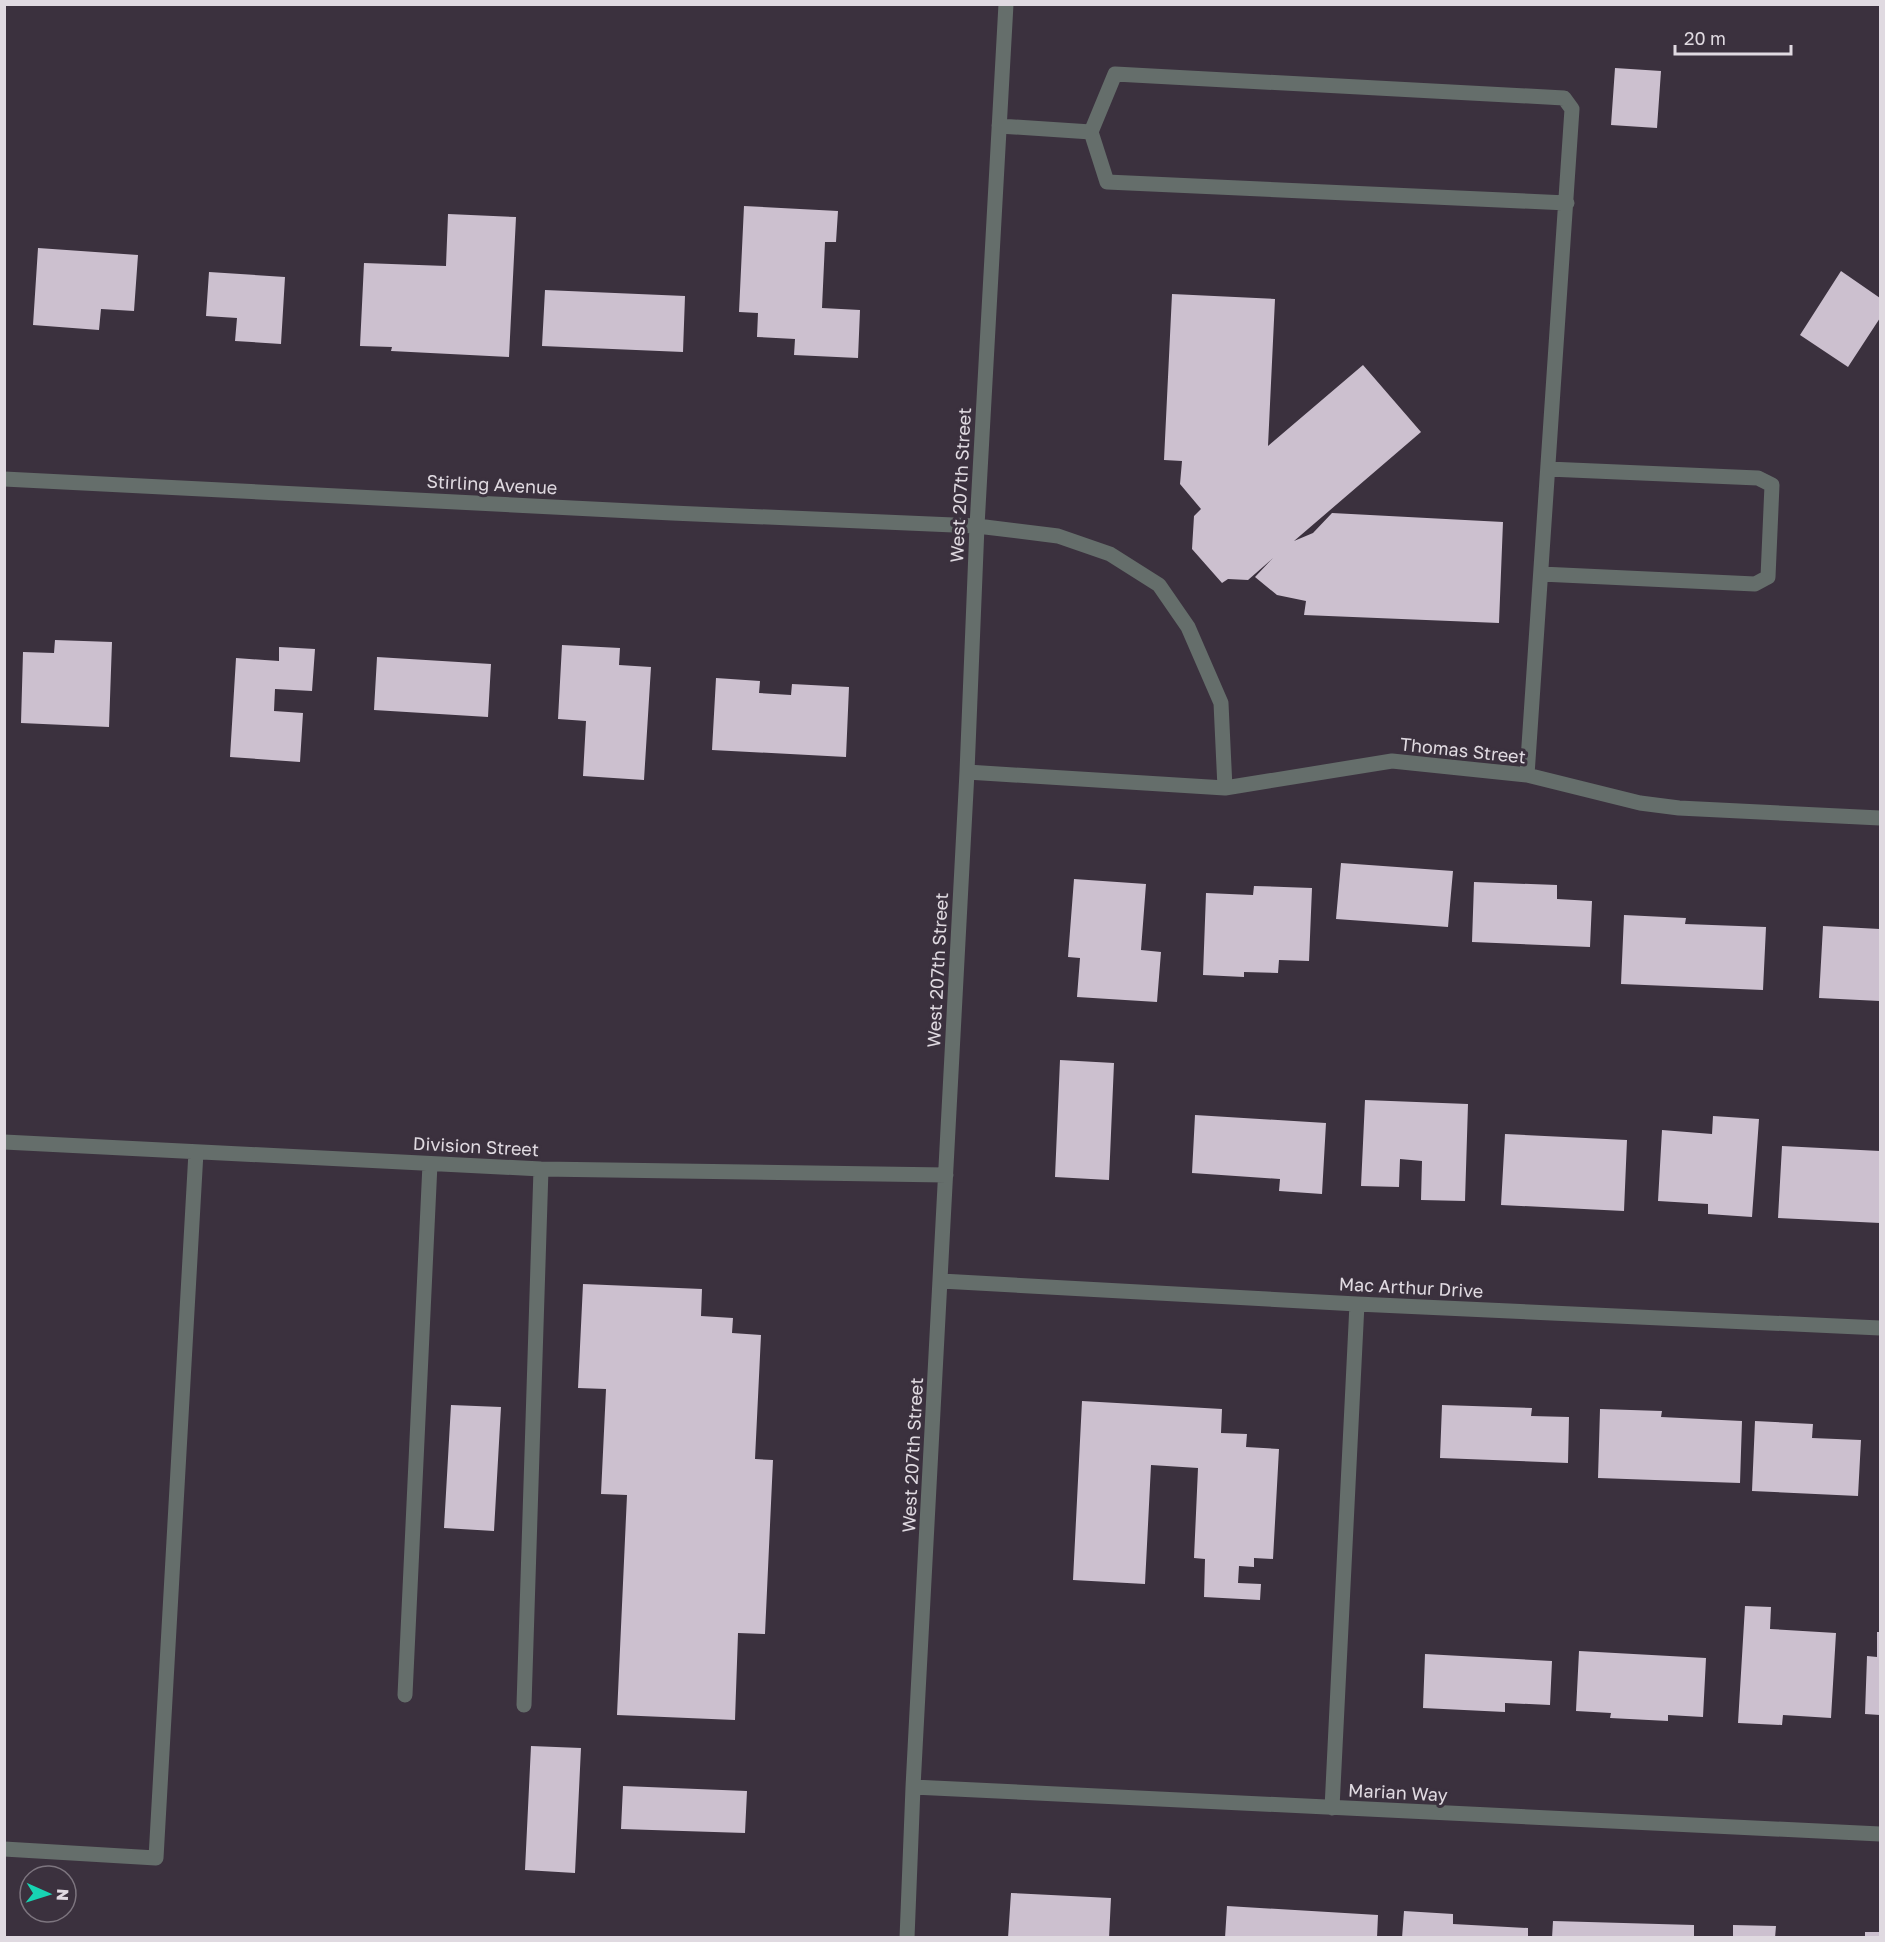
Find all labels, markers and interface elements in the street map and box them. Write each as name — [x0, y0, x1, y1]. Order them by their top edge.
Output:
scale bar — [1675, 18, 1790, 56]
text: 20 m — [1684, 27, 1726, 49]
street label: West 207th Street — [945, 407, 975, 563]
street label: Stirling Avenue — [426, 470, 558, 498]
street label: Thomas Street — [1399, 732, 1527, 768]
street label: West 207th Street — [922, 892, 952, 1048]
street label: Division Street — [412, 1132, 540, 1160]
street label: Mac Arthur Drive — [1338, 1272, 1484, 1302]
street label: West 207th Street — [897, 1377, 927, 1533]
street label: Marian Way — [1348, 1778, 1448, 1806]
north arrow — [18, 1864, 78, 1924]
text: N — [53, 1888, 73, 1901]

